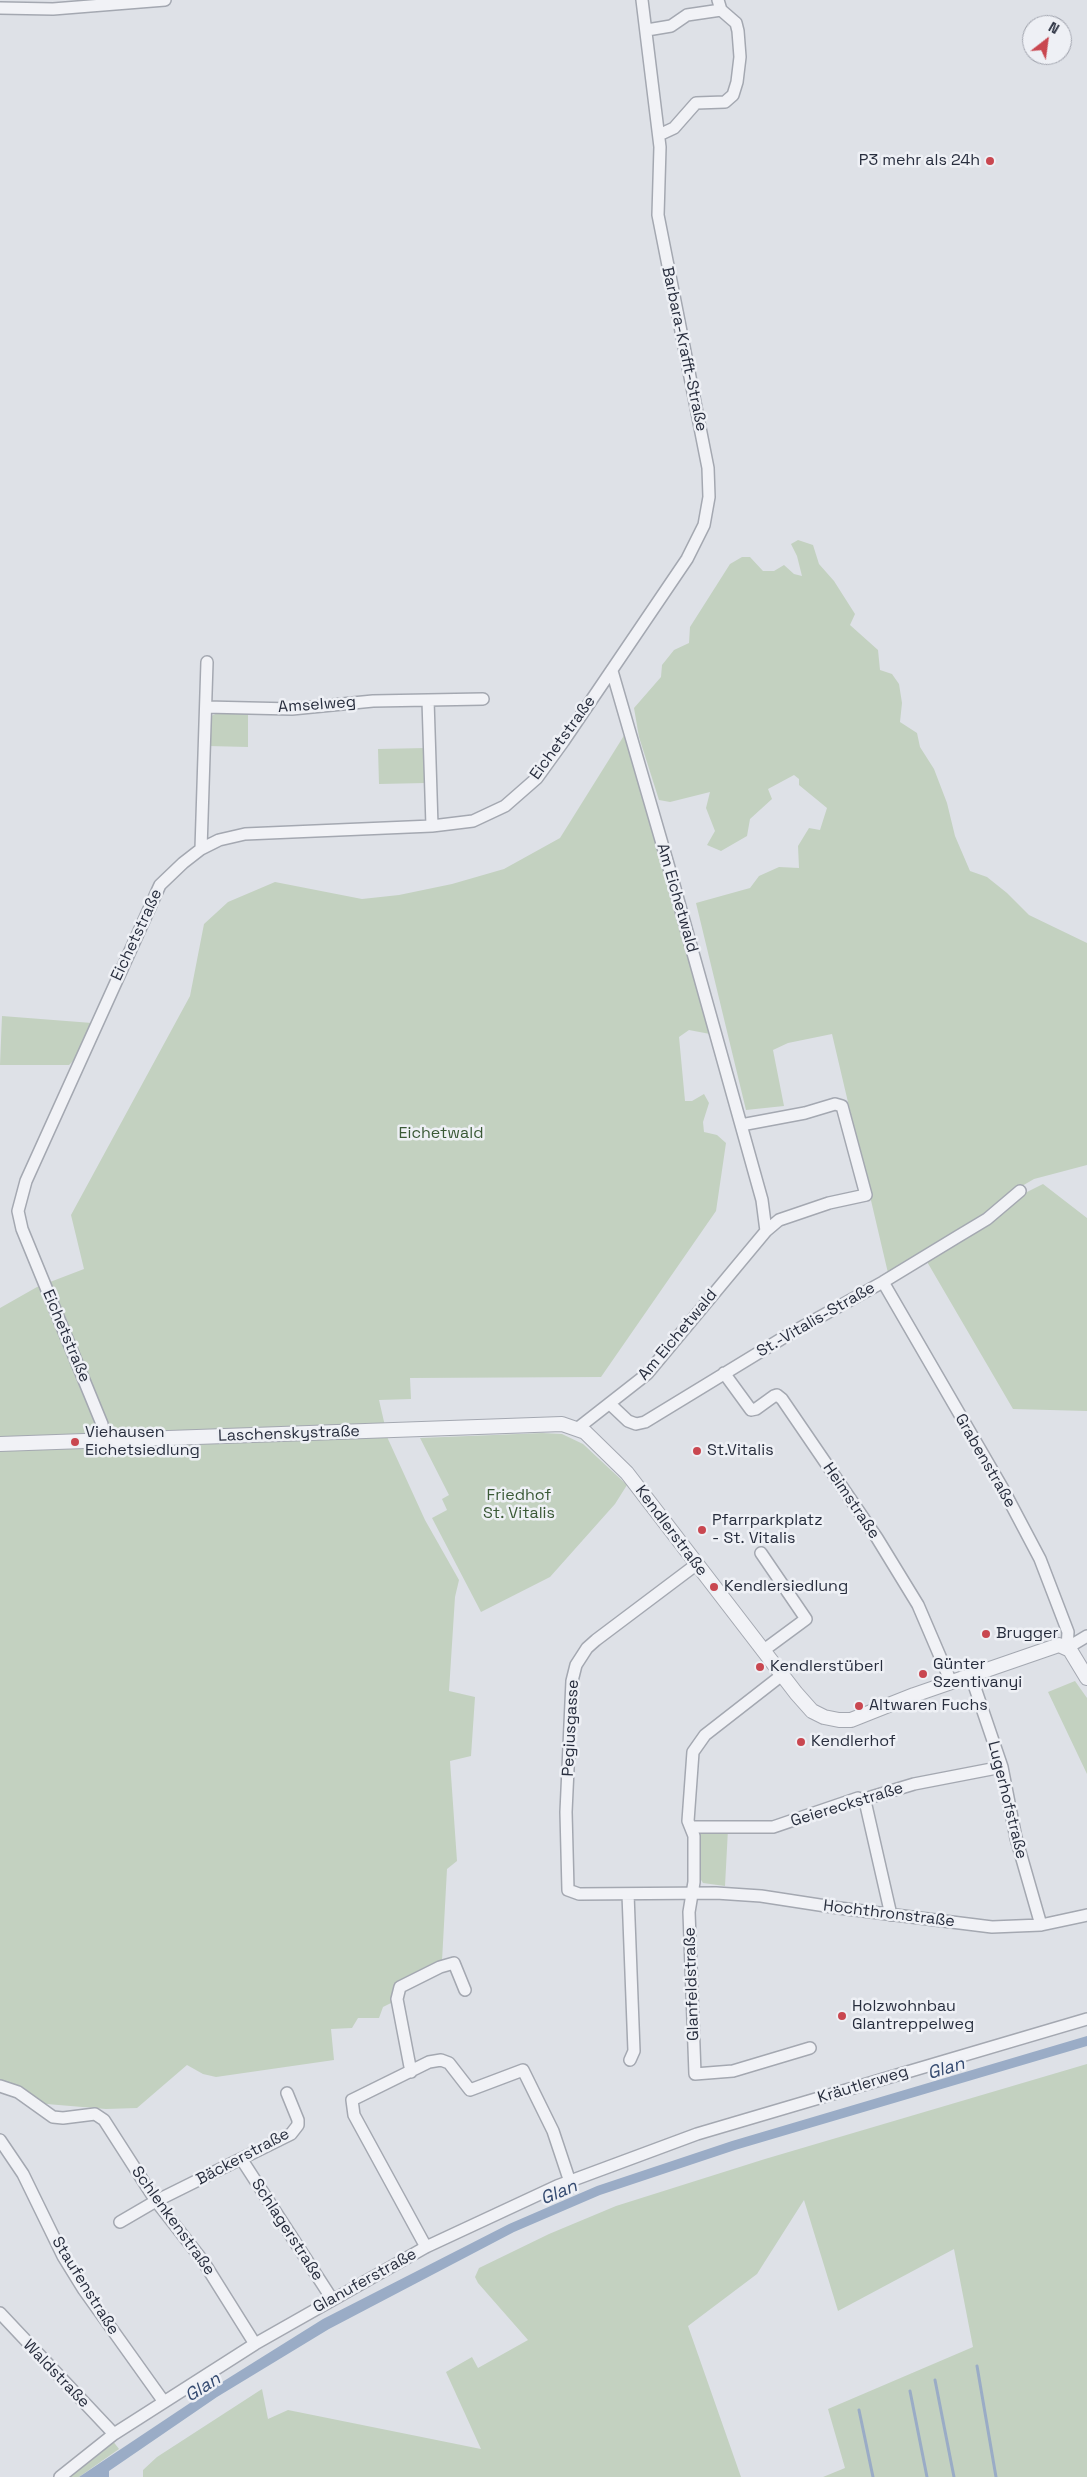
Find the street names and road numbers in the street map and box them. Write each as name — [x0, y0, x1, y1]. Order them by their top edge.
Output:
street label: Barbara-Krafft-Straße — [657, 265, 711, 433]
street label: Eichetstraße — [526, 692, 600, 784]
street label: Amselweg — [277, 693, 357, 717]
street label: Am Eichetwald — [652, 841, 702, 955]
street label: Eichetstraße — [107, 886, 167, 984]
street label: St.-Vitalis-Straße — [754, 1278, 878, 1362]
street label: Am Eichetwald — [634, 1286, 722, 1384]
street label: Eichetstraße — [38, 1287, 94, 1385]
street label: Grabenstraße — [950, 1411, 1020, 1511]
street label: Laschenskystraße — [218, 1422, 360, 1446]
street label: Heimstraße — [819, 1459, 883, 1543]
street label: Kendlerstraße — [631, 1482, 711, 1580]
street label: Pegiusgasse — [559, 1679, 583, 1777]
street label: Lugerhofstraße — [983, 1739, 1031, 1861]
street label: Geiereckstraße — [788, 1779, 906, 1831]
street label: Hochthronstraße — [822, 1896, 956, 1932]
street label: Glanfeldstraße — [680, 1927, 704, 2041]
street label: Kräutlerweg — [815, 2062, 911, 2108]
street label: Bäckerstraße — [193, 2124, 293, 2190]
street label: Schlenkenstraße — [127, 2163, 219, 2279]
street label: Schlagerstraße — [247, 2175, 327, 2285]
street label: Staufenstraße — [47, 2233, 123, 2339]
street label: Glanuferstraße — [310, 2245, 420, 2317]
street label: Waldstraße — [19, 2336, 93, 2412]

